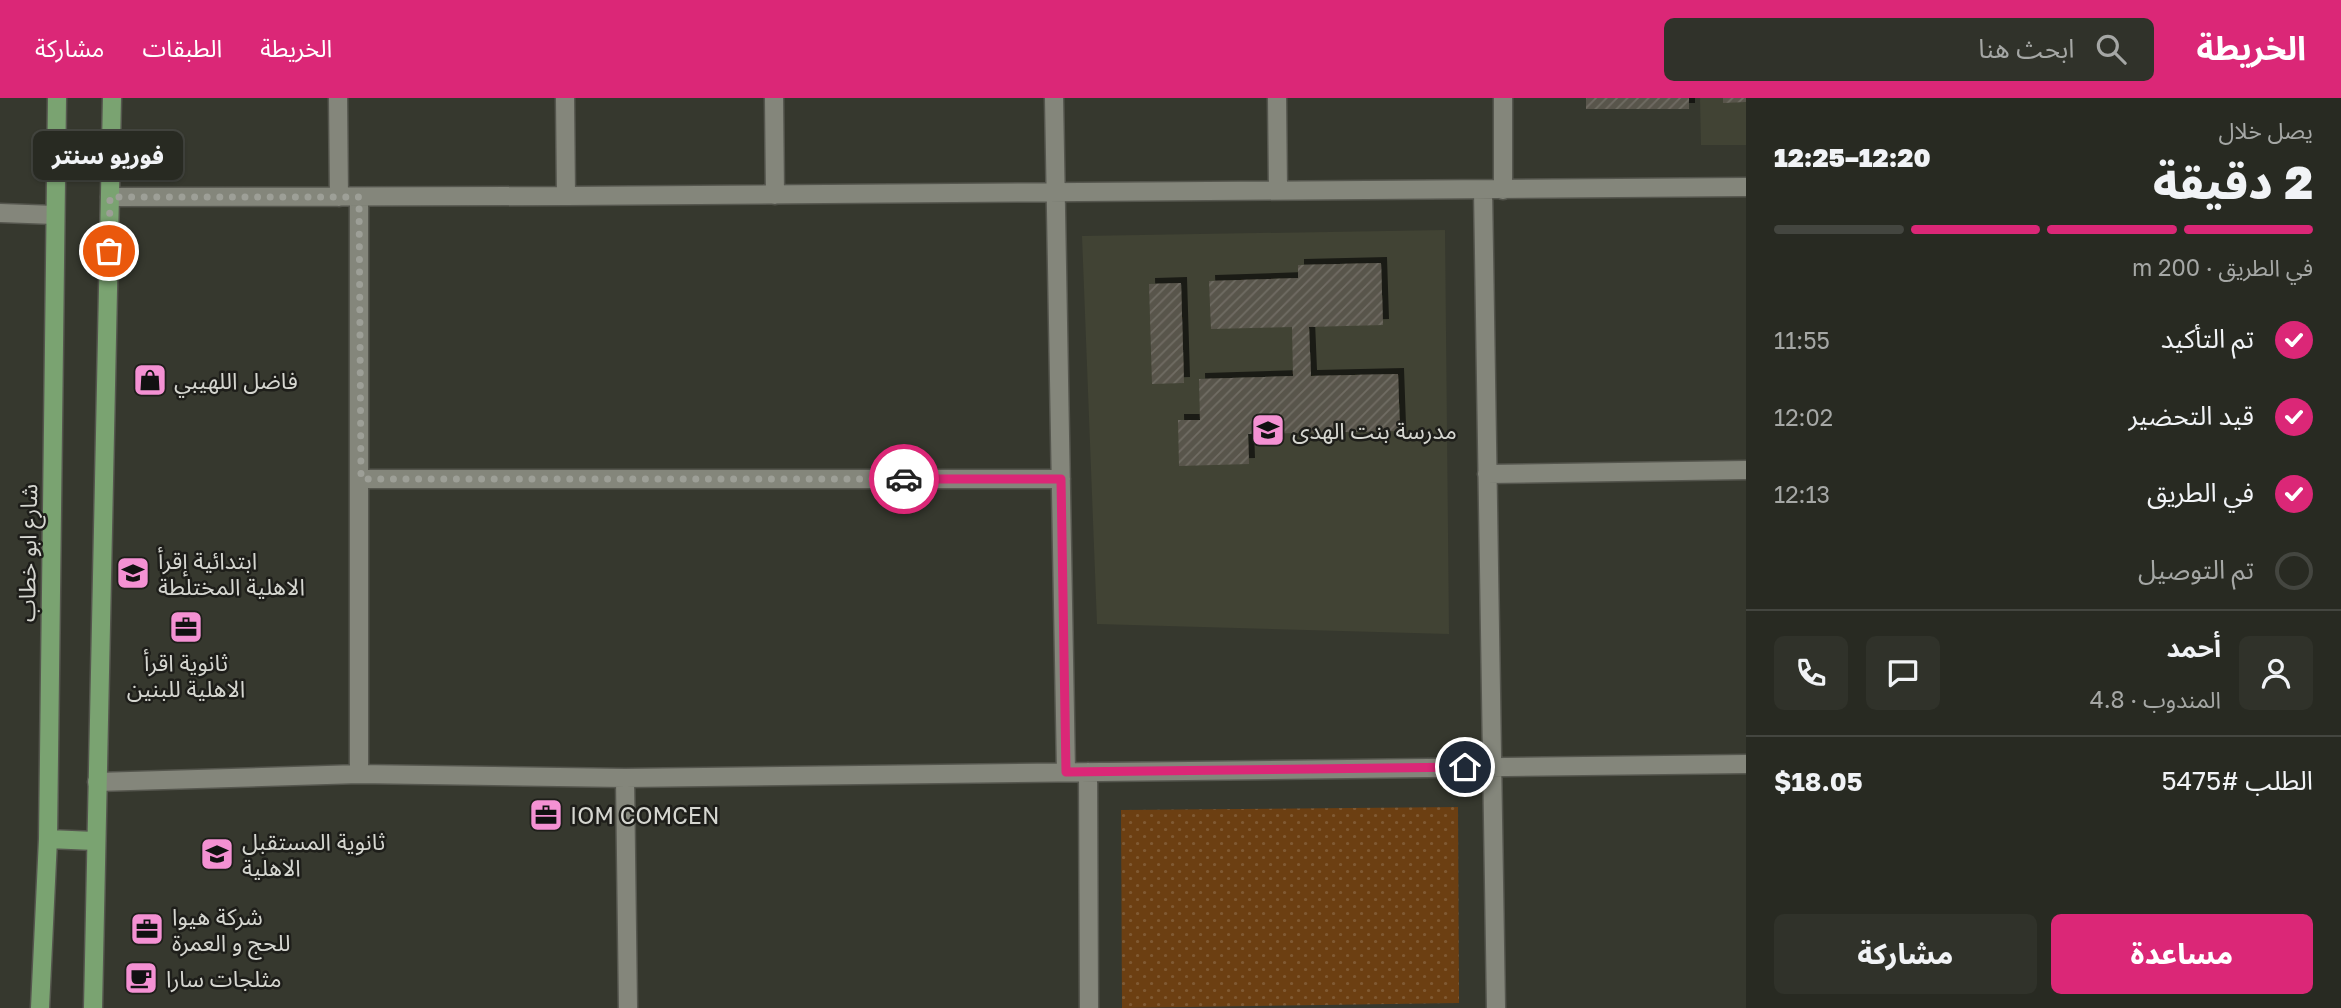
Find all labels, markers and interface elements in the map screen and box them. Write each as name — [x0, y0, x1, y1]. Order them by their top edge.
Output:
search box — [1664, 18, 2154, 81]
text: الخريطة — [2196, 28, 2306, 67]
icon: search — [2092, 30, 2130, 68]
text: مشاركة — [35, 33, 104, 62]
text: الطبقات — [142, 33, 222, 62]
text: الخريطة — [260, 33, 332, 62]
text: ابحث هنا — [1978, 33, 2074, 64]
text: يصل خلال — [2218, 116, 2313, 144]
callout: فوريو سنتر — [34, 132, 184, 181]
text: فوريو سنتر — [52, 141, 164, 169]
text: 12:20–12:25 — [1774, 142, 1931, 173]
text: 2 دقيقة — [2153, 154, 2313, 209]
pin — [79, 221, 139, 281]
icon: bag — [90, 232, 128, 270]
text: في الطريق · 200 m — [2132, 253, 2313, 281]
icon: check — [2275, 321, 2313, 359]
text: تم التأكيد — [2161, 323, 2254, 354]
text: 11:55 — [1774, 326, 1830, 354]
shop icon: فاضل اللهيبي — [131, 361, 169, 399]
place label: فاضل اللهيبي — [174, 366, 298, 398]
icon: check — [2275, 398, 2313, 436]
text: قيد التحضير — [2128, 400, 2254, 431]
text: 12:02 — [1774, 403, 1833, 431]
school or university icon: مدرسة بنت الهدی — [1249, 411, 1287, 449]
place label: مدرسة بنت الهدی — [1292, 416, 1457, 445]
courier — [869, 444, 939, 514]
icon: car — [885, 460, 923, 498]
icon: check — [2275, 475, 2313, 513]
text: في الطريق — [2147, 477, 2254, 508]
text: 12:13 — [1774, 480, 1830, 508]
street label: شارع ابو خطاب — [12, 484, 46, 622]
place label: ابتدائية إقرأ الاهلية المختلطة — [158, 546, 305, 600]
school or university icon: ابتدائية إقرأ الاهلية المختلطة — [114, 554, 152, 592]
text: تم التوصيل — [2138, 554, 2254, 585]
office icon: ثانوية اقرأ الاهلية للبنين — [167, 608, 205, 646]
text: أحمد — [2167, 632, 2221, 663]
button: phone — [1774, 636, 1848, 710]
button: chat — [1866, 636, 1940, 710]
button: person — [2239, 636, 2313, 710]
place label: ثانوية اقرأ الاهلية للبنين — [127, 648, 245, 702]
text: المندوب · 4.8 — [2090, 685, 2221, 713]
pin — [1435, 737, 1495, 797]
icon: home — [1446, 748, 1484, 786]
text: الطلب #5475 — [2161, 765, 2313, 796]
text: $18.05 — [1774, 766, 1863, 797]
office icon: IOM COMCEN — [527, 796, 565, 834]
place label: IOM COMCEN — [570, 801, 719, 829]
place label: ثانوية المستقبل الاهلية — [242, 827, 386, 881]
school or university icon: ثانوية المستقبل الاهلية — [198, 835, 236, 873]
place label: شركة هيوا للحج و العمرة — [172, 902, 290, 960]
office icon: شركة هيوا للحج و العمرة — [128, 910, 166, 948]
button: مشاركة — [1774, 914, 2037, 994]
button: مساعدة — [2051, 914, 2313, 994]
cafe icon: مثلجات سارا — [122, 959, 160, 997]
place label: مثلجات سارا — [166, 964, 282, 993]

